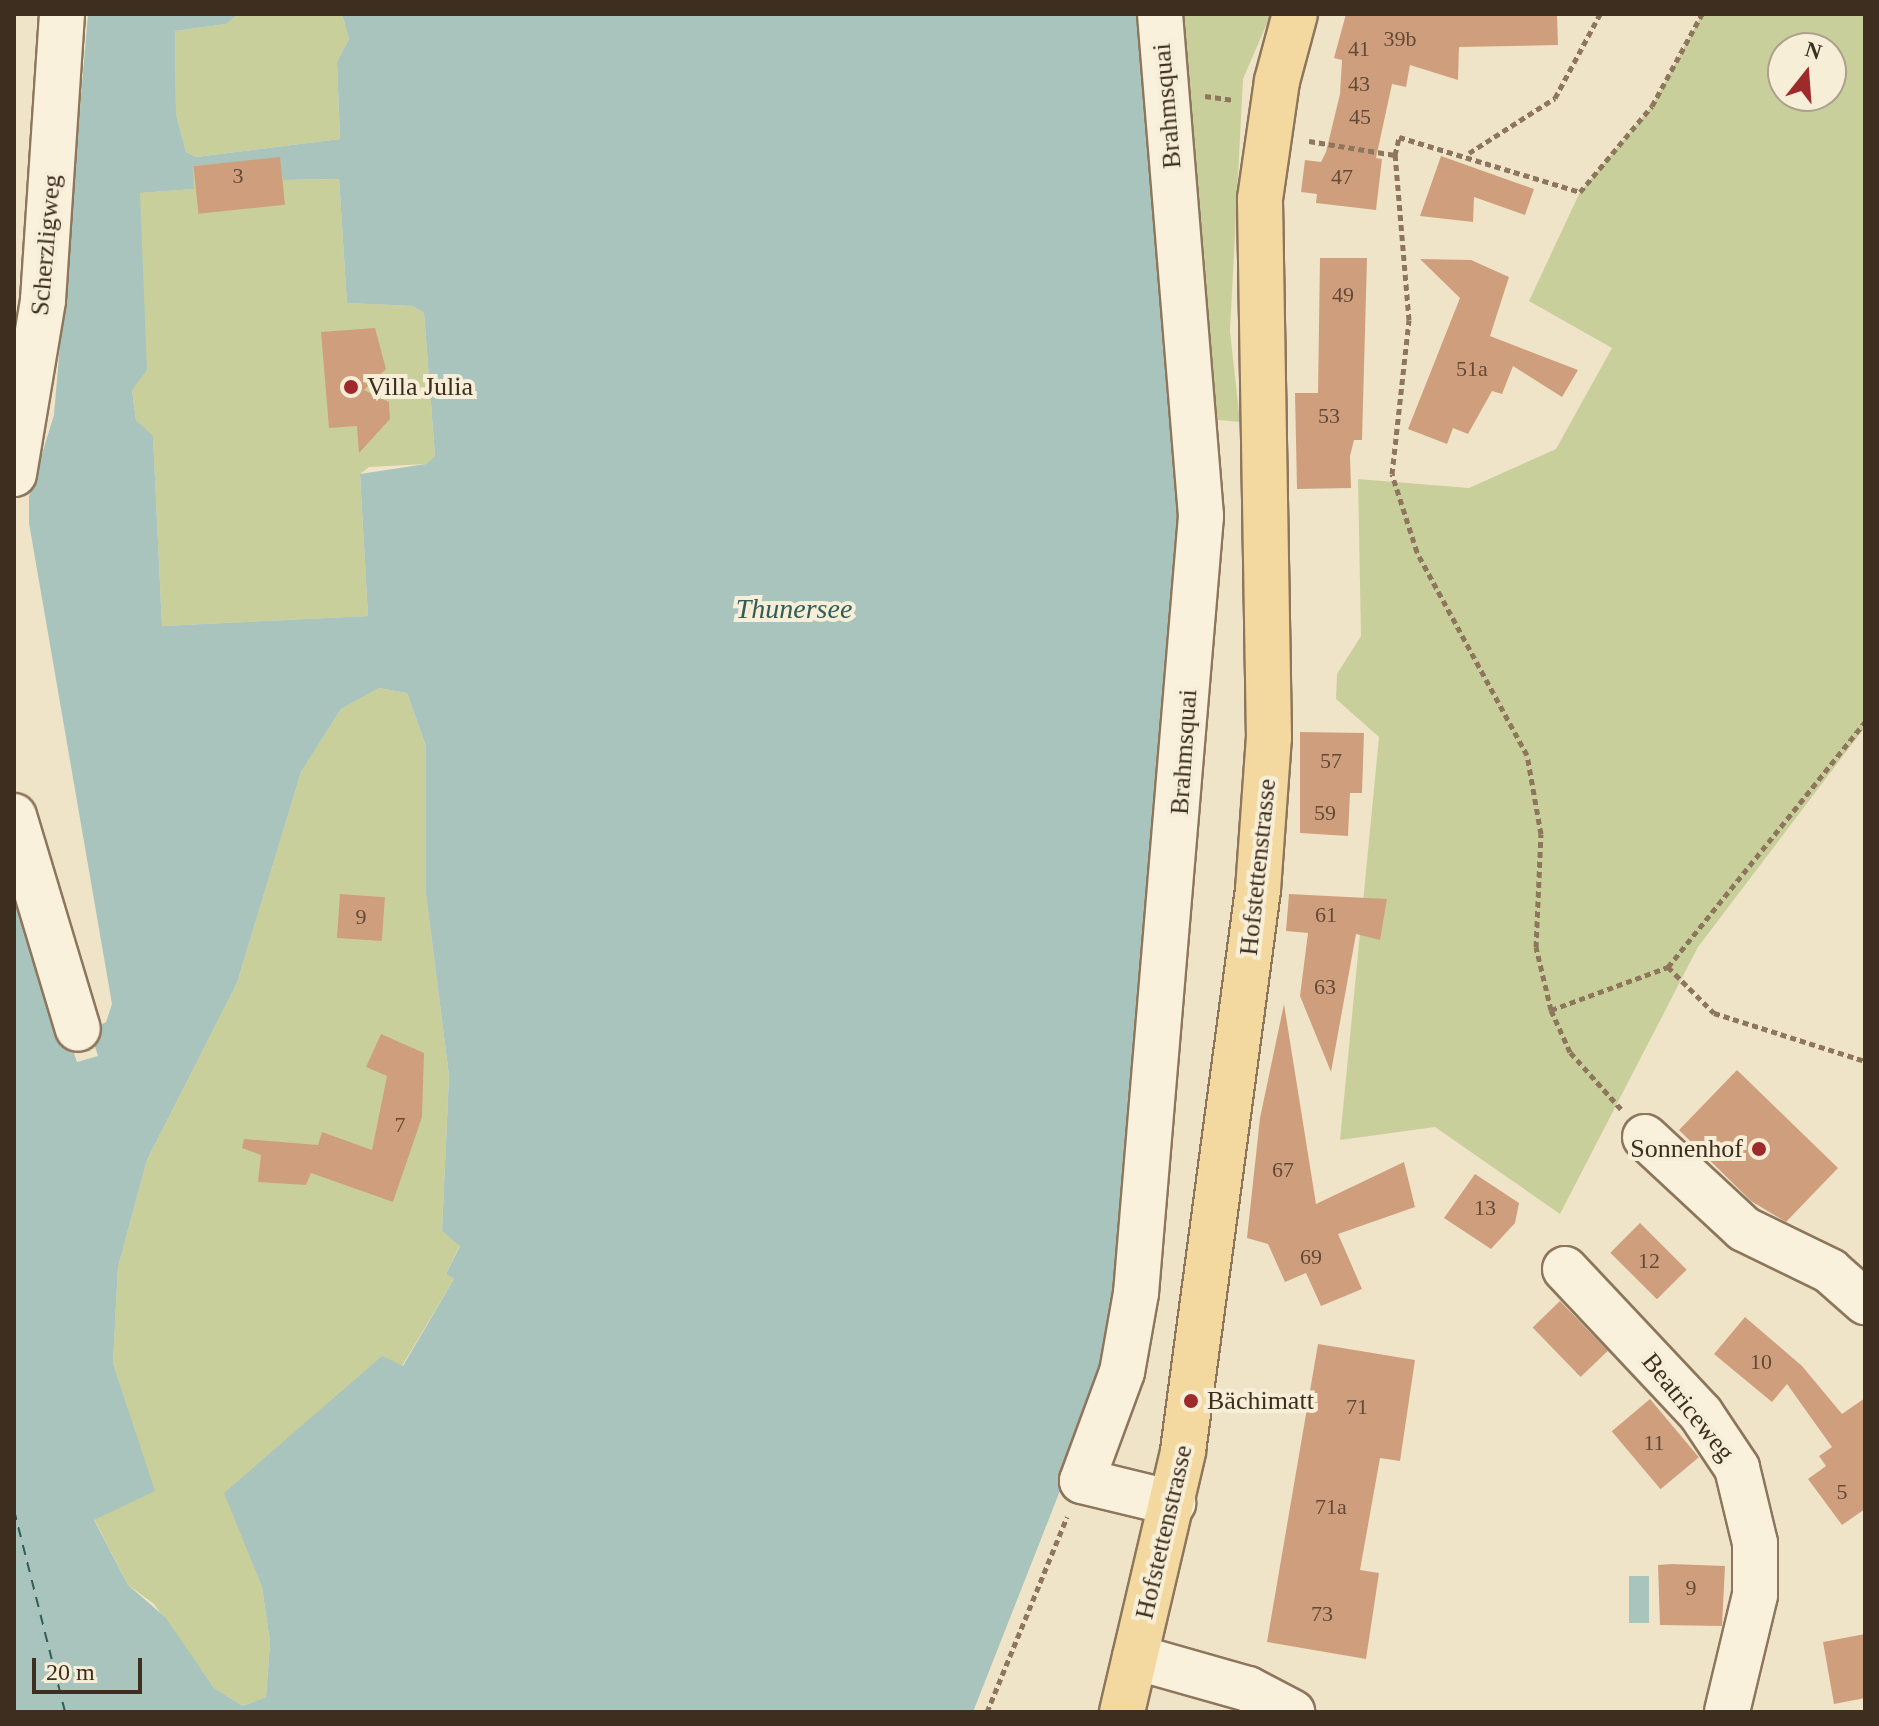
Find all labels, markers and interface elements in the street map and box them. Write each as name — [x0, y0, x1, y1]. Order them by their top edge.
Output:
house number: 39b — [1384, 26, 1416, 52]
north arrow — [1767, 32, 1847, 112]
house number: 41 — [1348, 36, 1370, 62]
text: N — [1802, 36, 1825, 65]
street label: Brahmsquai — [1146, 42, 1188, 170]
house number: 43 — [1348, 71, 1370, 97]
house number: 45 — [1349, 104, 1371, 130]
house number: 3 — [232, 163, 244, 189]
house number: 47 — [1331, 164, 1353, 190]
street label: Scherzligweg — [24, 173, 68, 317]
house number: 49 — [1332, 282, 1354, 308]
house number: 51a — [1456, 356, 1488, 382]
place label: Villa Julia — [367, 371, 473, 403]
marker: Villa Julia — [342, 378, 360, 396]
house number: 53 — [1318, 403, 1340, 429]
water label: Thunersee — [736, 592, 852, 626]
street label: Brahmsquai — [1164, 688, 1204, 816]
house number: 57 — [1320, 748, 1342, 774]
street label: Hofstettenstrasse — [1233, 777, 1283, 957]
house number: 59 — [1314, 800, 1336, 826]
house number: 61 — [1315, 902, 1337, 928]
house number: 9 — [356, 904, 366, 930]
house number: 63 — [1314, 974, 1336, 1000]
house number: 7 — [394, 1112, 406, 1138]
place label: Sonnenhof — [1630, 1133, 1743, 1165]
marker: Sonnenhof — [1750, 1140, 1768, 1158]
house number: 67 — [1272, 1157, 1294, 1183]
house number: 13 — [1474, 1195, 1496, 1221]
house number: 69 — [1300, 1244, 1322, 1270]
house number: 12 — [1638, 1248, 1660, 1274]
street label: Beatriceweg — [1635, 1347, 1741, 1467]
house number: 10 — [1750, 1349, 1772, 1375]
place label: Bächimatt — [1207, 1385, 1314, 1417]
marker: Bächimatt — [1182, 1392, 1200, 1410]
house number: 71 — [1346, 1394, 1368, 1420]
house number: 11 — [1643, 1430, 1665, 1456]
street label: Hofstettenstrasse — [1129, 1442, 1199, 1622]
house number: 5 — [1836, 1479, 1848, 1505]
house number: 71a — [1315, 1494, 1347, 1520]
house number: 9 — [1686, 1575, 1696, 1601]
house number: 73 — [1311, 1601, 1333, 1627]
scale bar — [36, 1642, 146, 1692]
text: 20 m — [46, 1659, 95, 1685]

